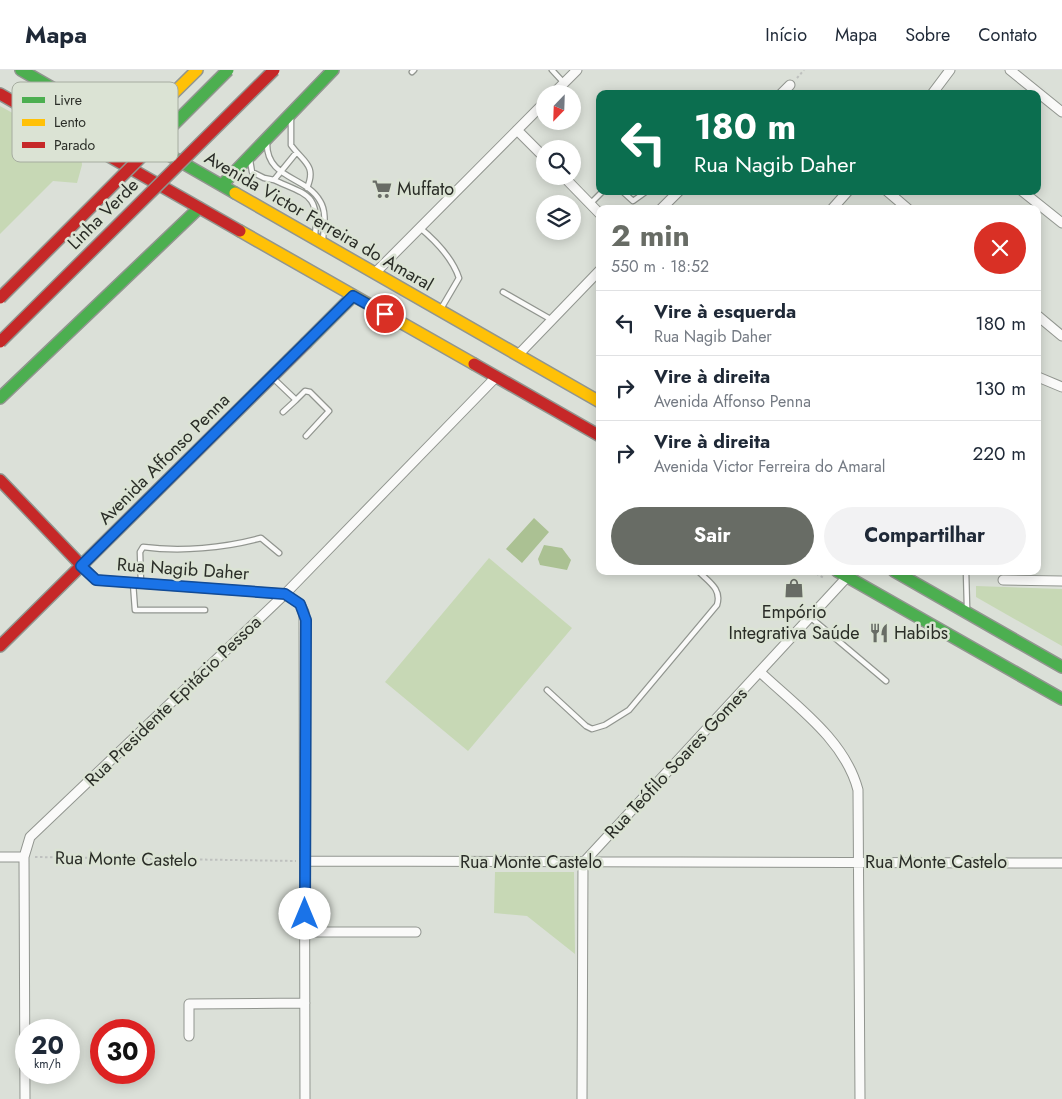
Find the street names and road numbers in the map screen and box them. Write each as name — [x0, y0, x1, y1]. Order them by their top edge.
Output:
street label: Avenida Victor Ferreira do Amaral — [200, 145, 438, 297]
street label: Linha Verde — [62, 173, 144, 255]
street label: Avenida Affonso Penna — [92, 387, 236, 531]
street label: Rua Nagib Daher — [116, 551, 251, 587]
street label: Rua Presidente Epitácio Pessoa — [79, 610, 267, 792]
street label: Rua Teófilo Soares Gomes — [599, 681, 753, 845]
street label: Rua Monte Castelo — [55, 845, 197, 873]
street label: Rua Monte Castelo — [460, 849, 602, 875]
street label: Rua Monte Castelo — [865, 849, 1007, 875]

